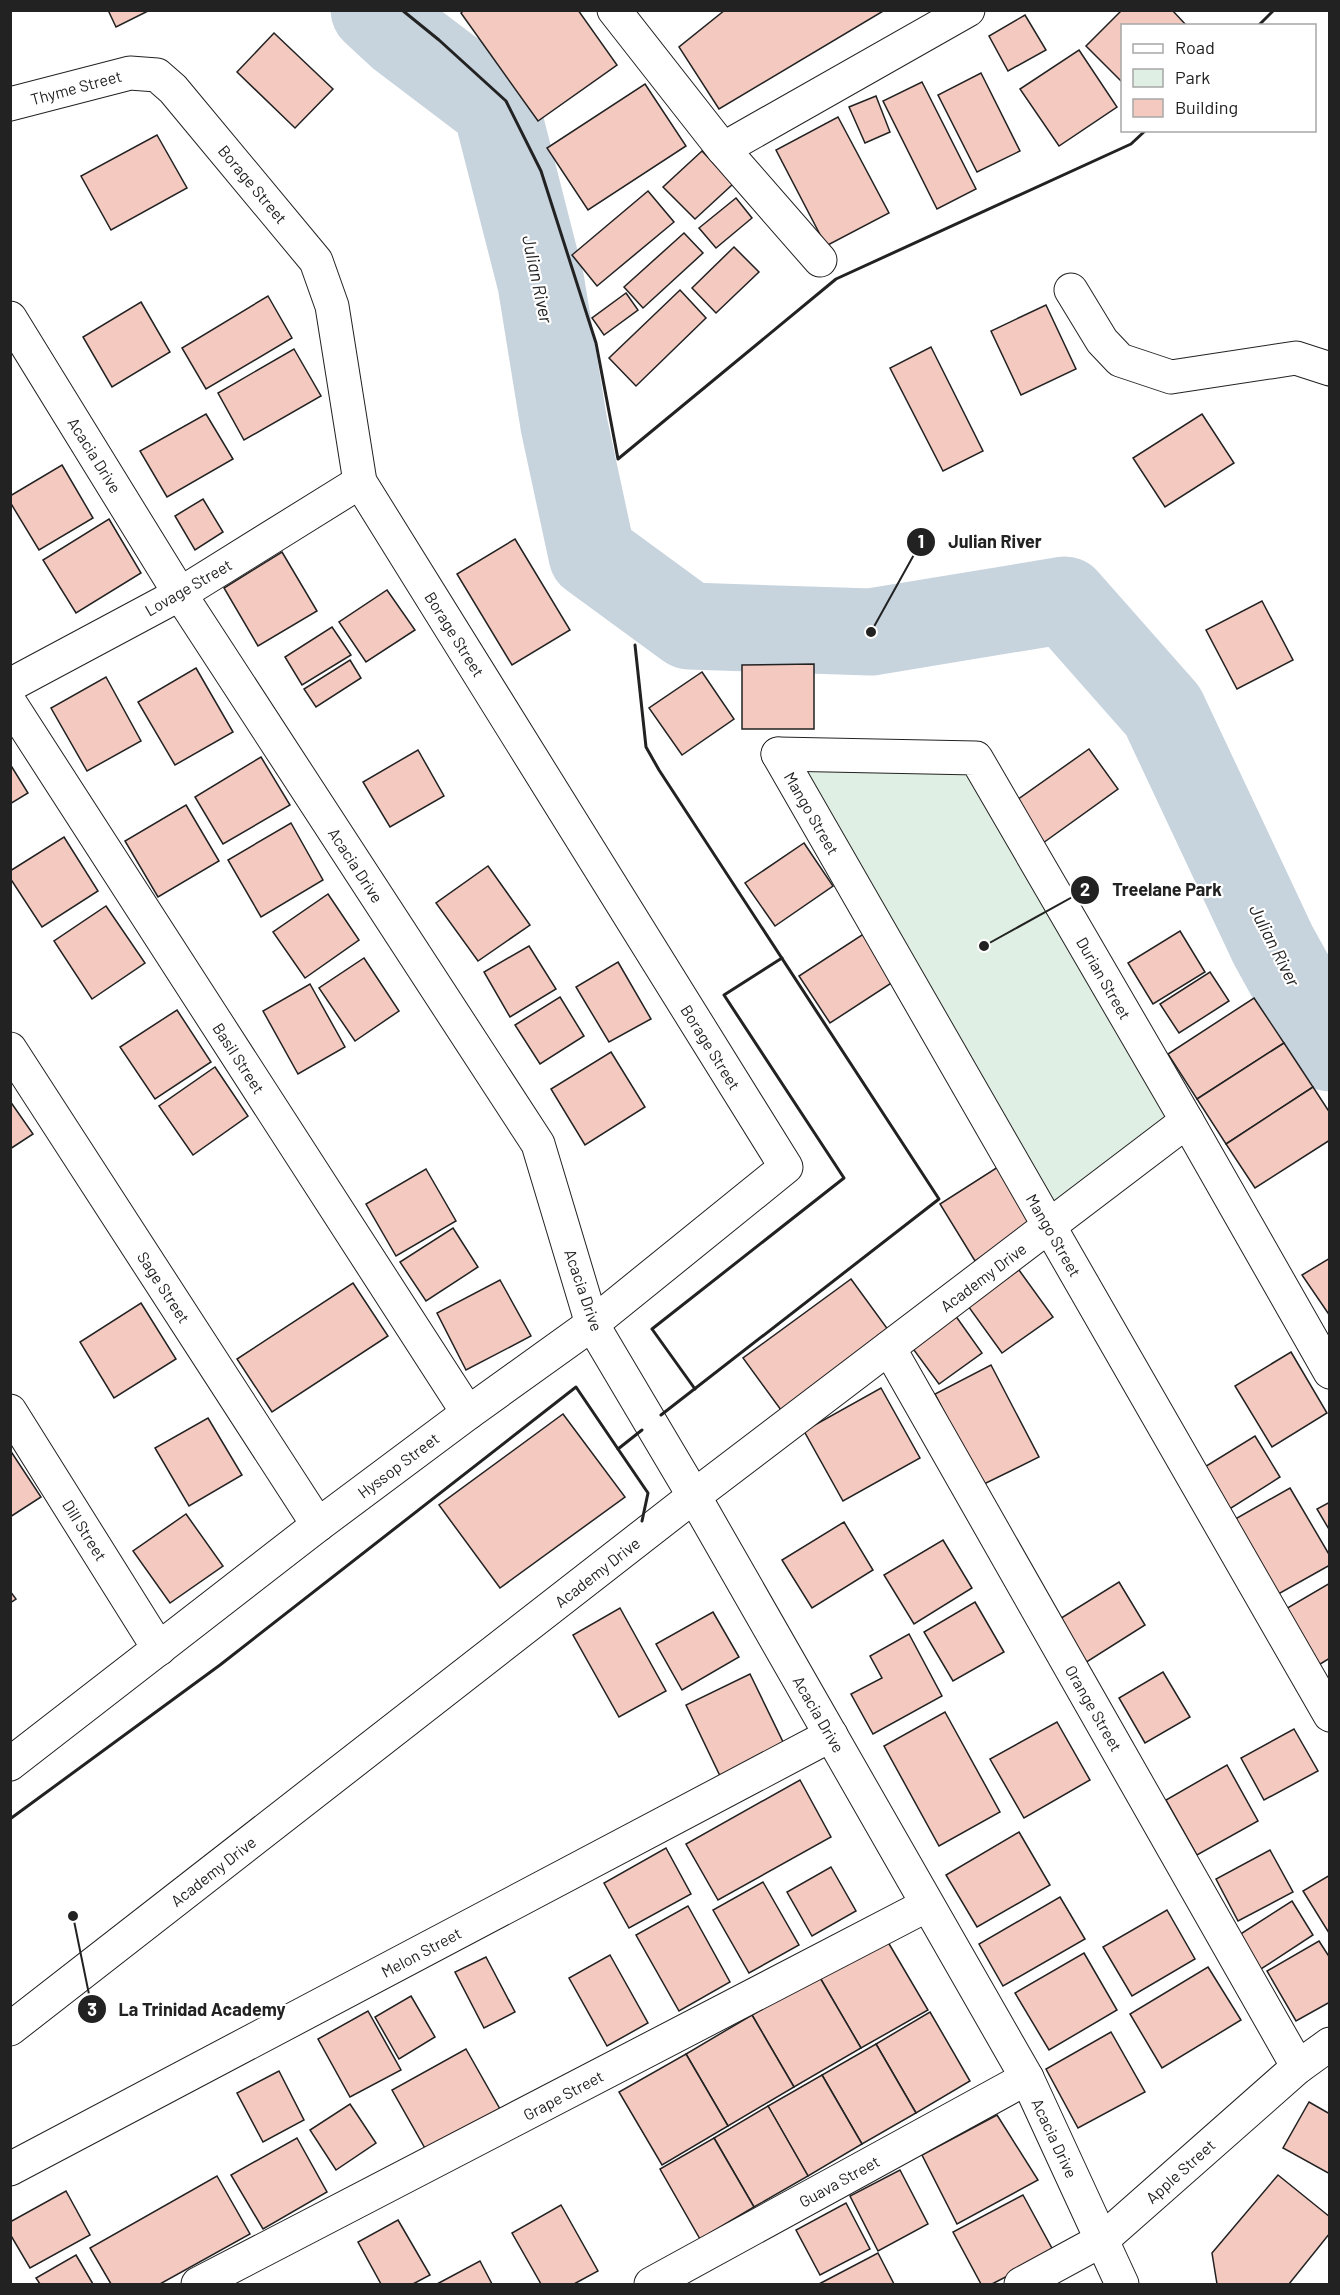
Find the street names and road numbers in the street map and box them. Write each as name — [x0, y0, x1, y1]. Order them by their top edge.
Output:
street label: Thyme Street — [28, 66, 124, 108]
street label: Borage Street — [215, 141, 291, 227]
street label: Acacia Drive — [64, 414, 126, 496]
street label: Lovage Street — [141, 555, 235, 619]
street label: Borage Street — [421, 588, 489, 680]
street label: Mango Street — [781, 768, 843, 858]
street label: Acacia Drive — [325, 824, 387, 906]
street label: Durian Street — [1073, 933, 1135, 1023]
street label: Borage Street — [677, 1001, 745, 1093]
street label: Basil Street — [209, 1019, 269, 1097]
street label: Mango Street — [1023, 1190, 1085, 1280]
street label: Academy Drive — [936, 1239, 1030, 1315]
street label: Acacia Drive — [561, 1247, 607, 1333]
street label: Sage Street — [134, 1248, 194, 1326]
street label: Hyssop Street — [354, 1428, 442, 1502]
street label: Dill Street — [59, 1496, 111, 1564]
street label: Academy Drive — [551, 1533, 643, 1611]
street label: Orange Street — [1062, 1661, 1126, 1755]
street label: Acacia Drive — [789, 1672, 849, 1756]
street label: Academy Drive — [167, 1832, 259, 1910]
street label: Melon Street — [378, 1923, 464, 1981]
street label: Grape Street — [520, 2066, 606, 2124]
street label: Acacia Drive — [1028, 2095, 1082, 2181]
street label: Apple Street — [1142, 2135, 1218, 2207]
street label: Guava Street — [795, 2151, 883, 2211]

